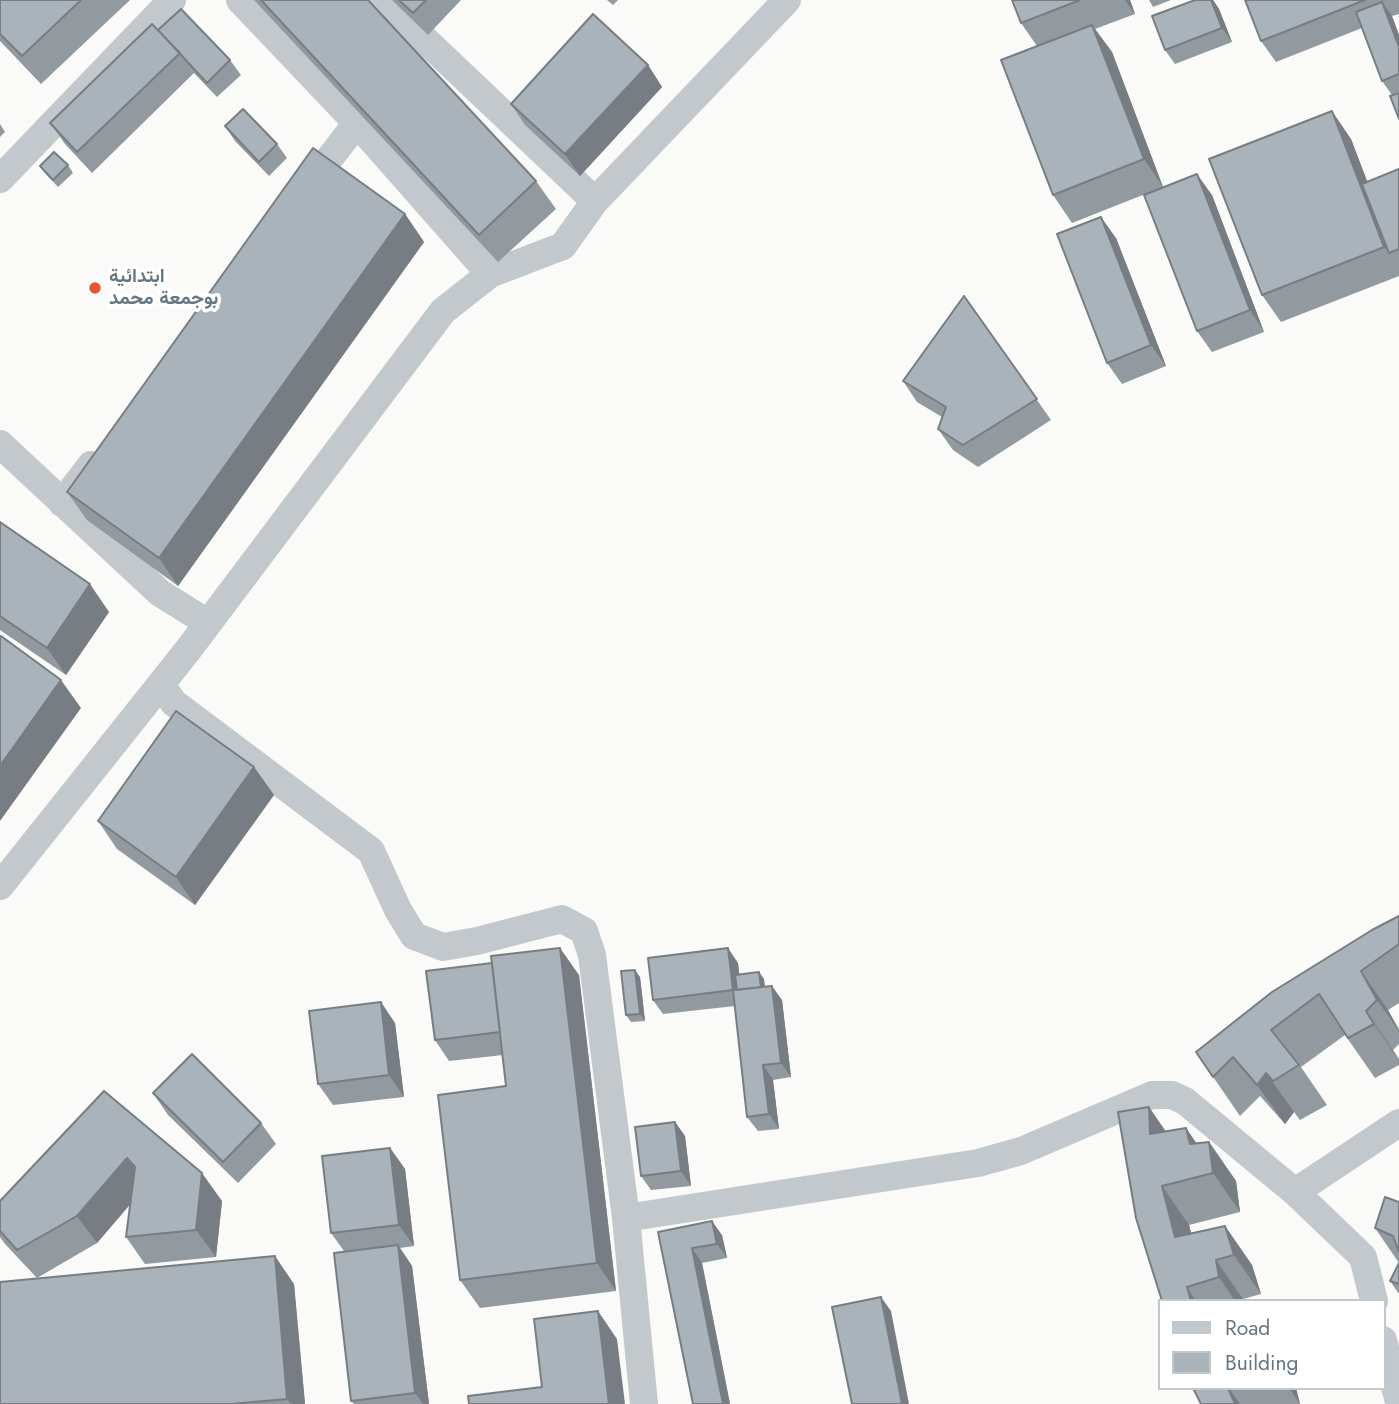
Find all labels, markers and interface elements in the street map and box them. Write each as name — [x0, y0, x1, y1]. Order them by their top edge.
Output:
place label: ابتدائية بوجمعة محمد — [109, 266, 218, 310]
marker: ابتدائية بوجمعة محمد — [87, 280, 103, 296]
legend — [1158, 1299, 1385, 1390]
text: Road — [1225, 1313, 1270, 1343]
text: Building — [1225, 1348, 1298, 1378]

